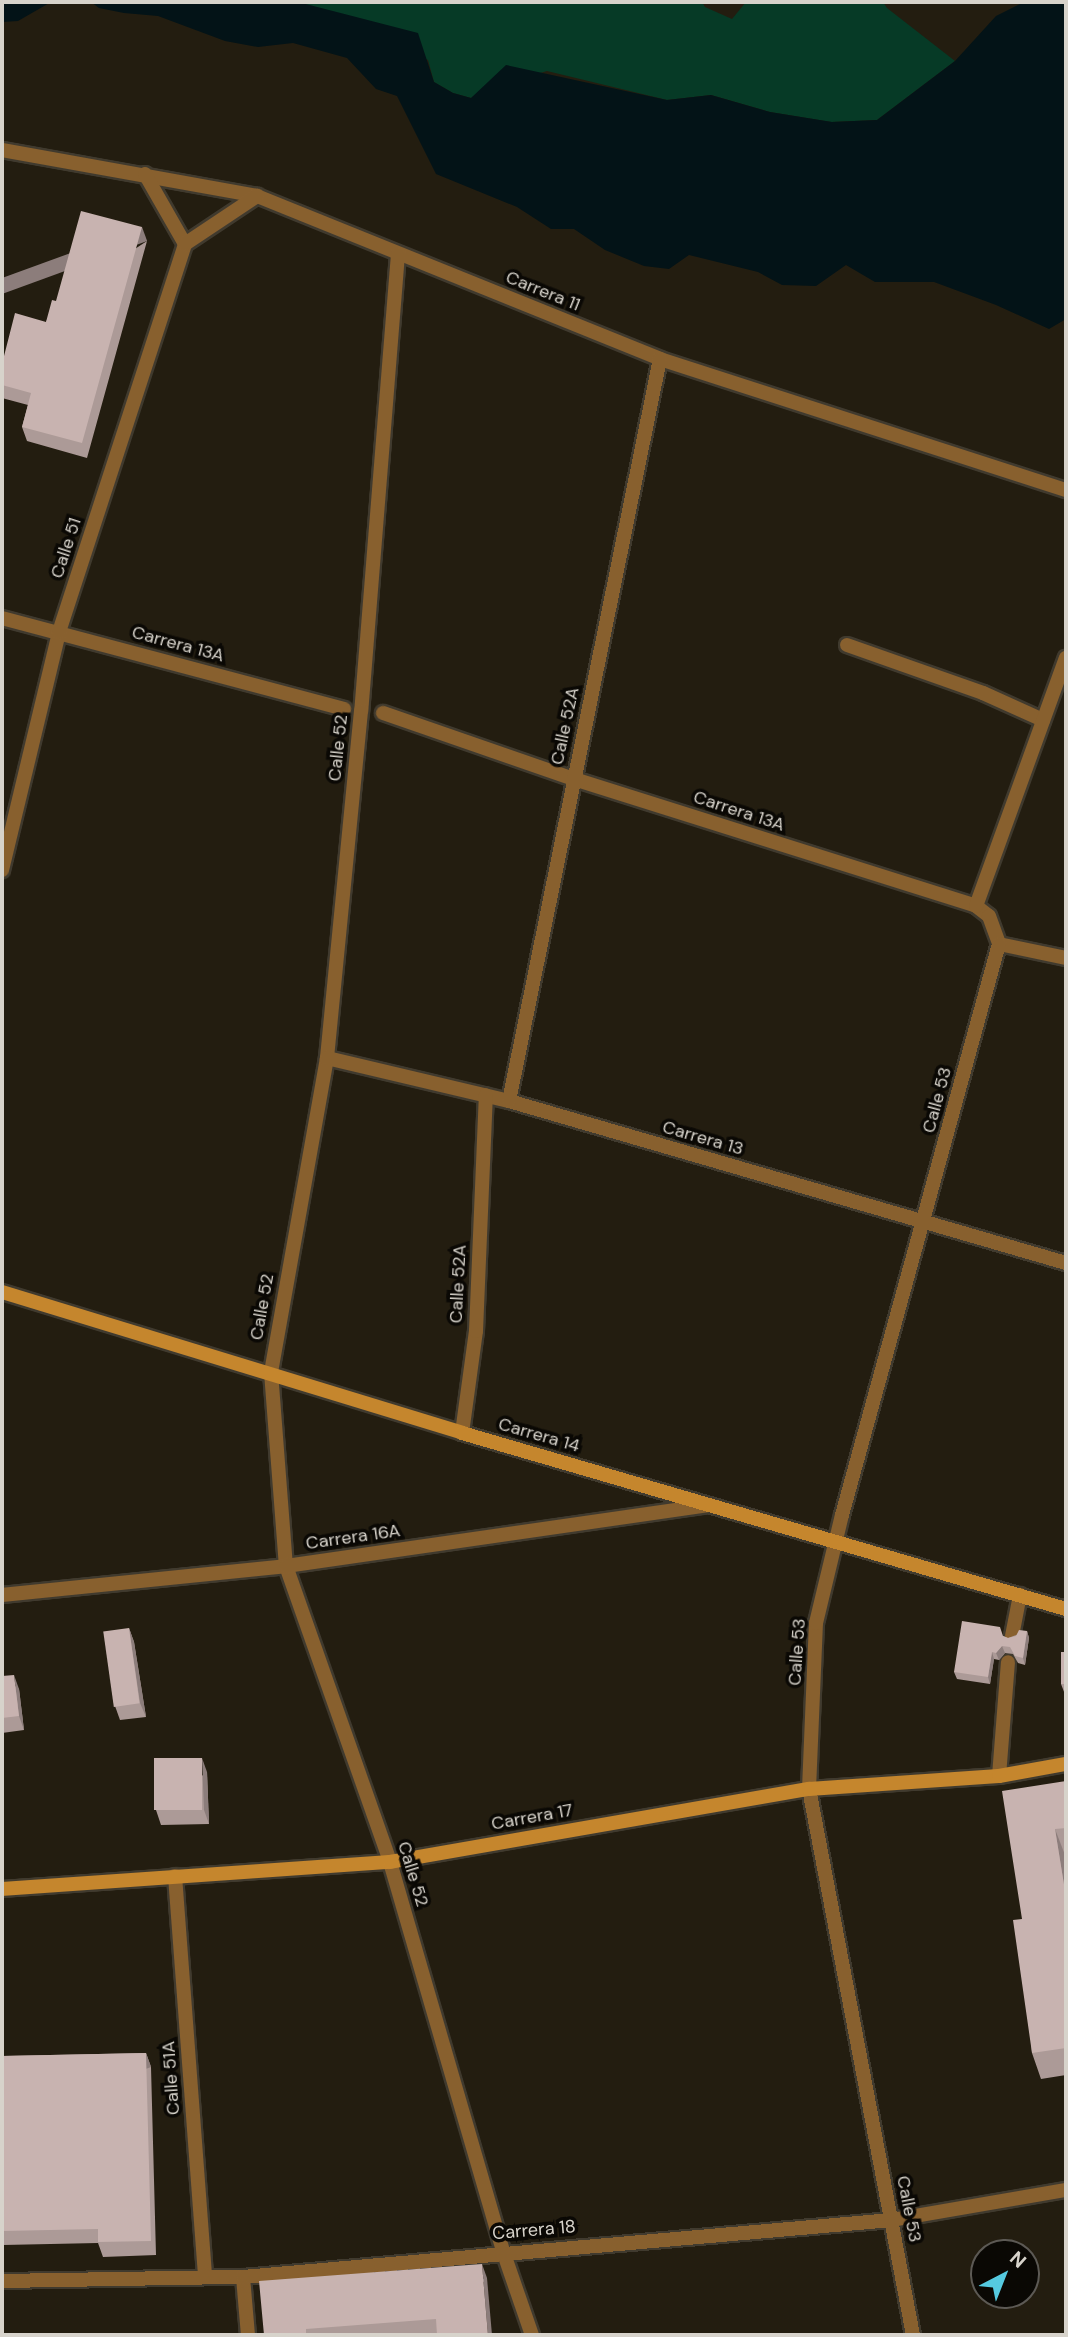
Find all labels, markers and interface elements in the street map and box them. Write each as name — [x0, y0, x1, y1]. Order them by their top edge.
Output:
street label: Carrera 11 — [503, 266, 583, 316]
street label: Calle 51 — [46, 515, 86, 581]
street label: Carrera 13A — [130, 621, 226, 667]
street label: Calle 52A — [546, 685, 584, 767]
street label: Calle 52 — [324, 714, 352, 782]
street label: Carrera 13A — [691, 786, 787, 836]
street label: Calle 53 — [918, 1065, 956, 1135]
street label: Carrera 13 — [660, 1116, 746, 1160]
street label: Calle 52A — [445, 1244, 471, 1324]
street label: Calle 52 — [246, 1272, 278, 1342]
street label: Carrera 14 — [496, 1413, 582, 1457]
street label: Carrera 16A — [304, 1520, 402, 1554]
street label: Calle 53 — [784, 1618, 810, 1686]
street label: Carrera 17 — [490, 1799, 574, 1835]
street label: Calle 52 — [393, 1839, 433, 1909]
street label: Calle 51A — [158, 2040, 184, 2116]
street label: Calle 53 — [892, 2174, 926, 2244]
street label: Carrera 18 — [491, 2216, 577, 2244]
north arrow — [970, 2239, 1040, 2309]
text: N — [1005, 2246, 1032, 2273]

